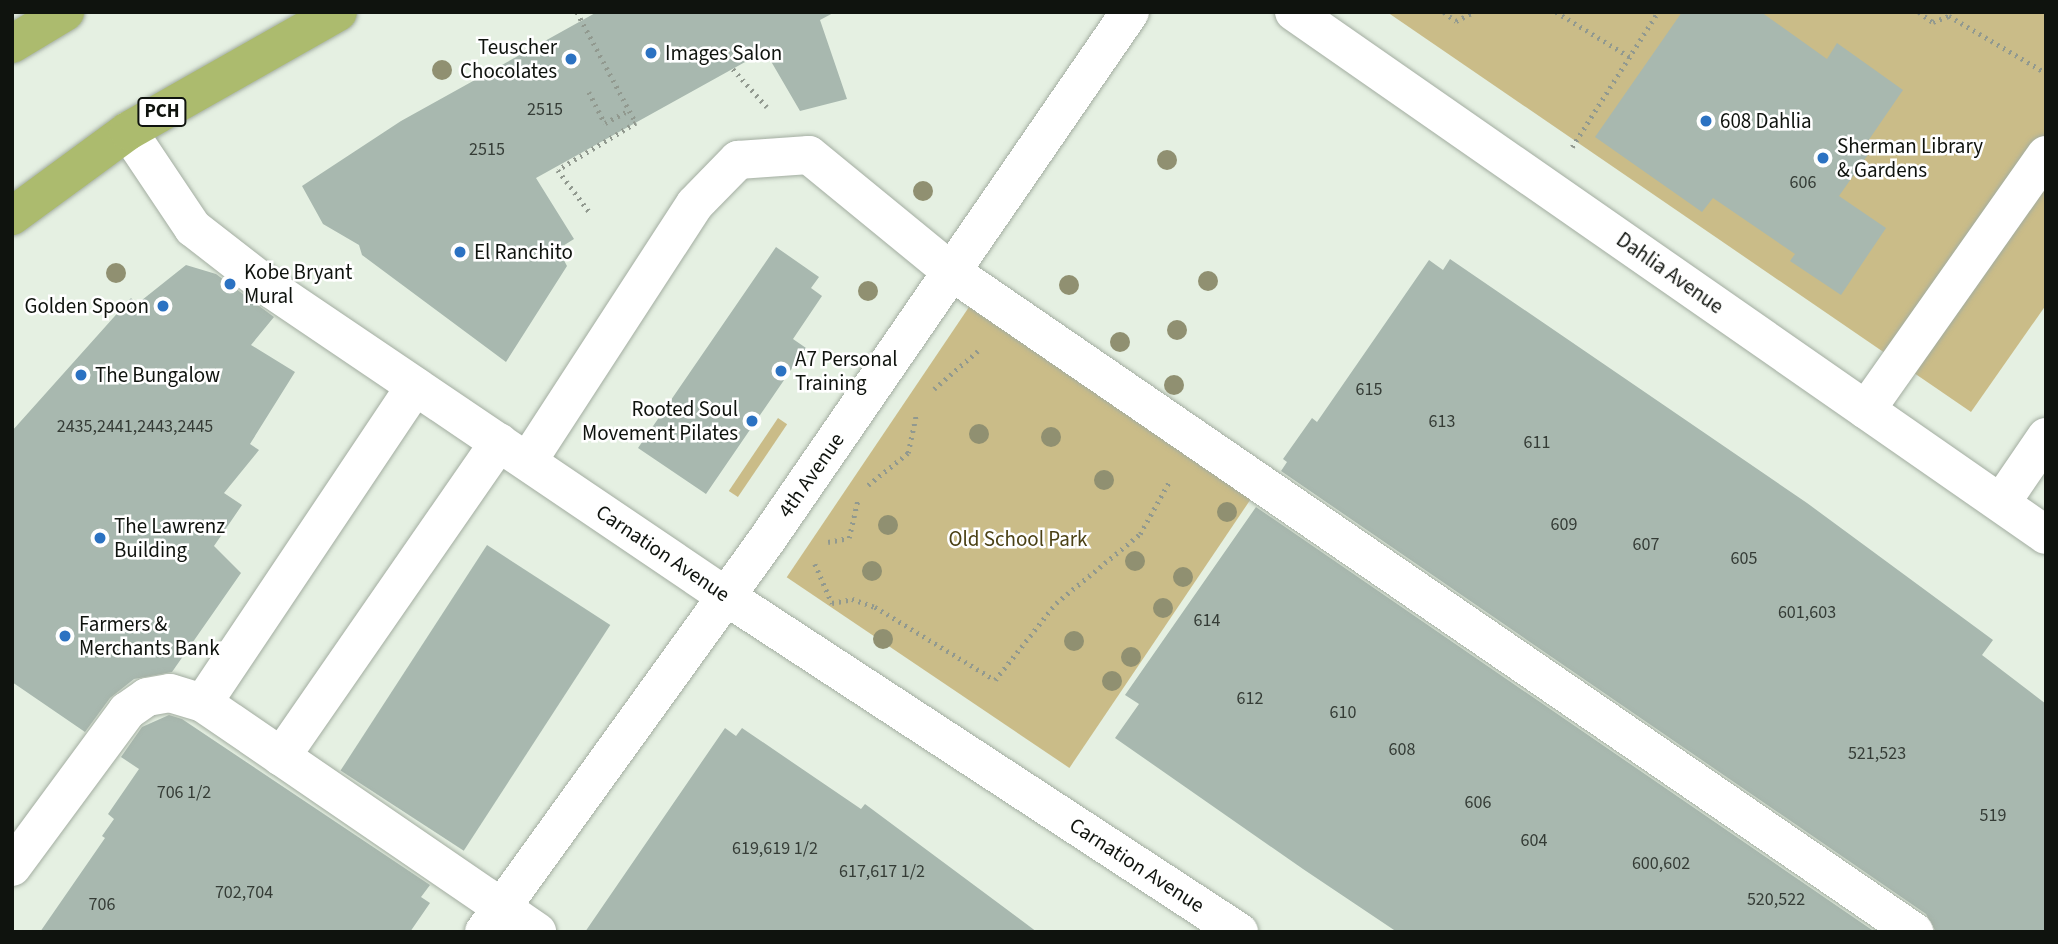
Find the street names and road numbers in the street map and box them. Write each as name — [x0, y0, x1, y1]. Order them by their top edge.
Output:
road number: PCH — [136, 96, 188, 128]
street label: Dahlia Avenue — [1612, 227, 1728, 319]
street label: 4th Avenue — [773, 428, 849, 522]
street label: Carnation Avenue — [591, 499, 735, 607]
street label: Carnation Avenue — [1065, 812, 1209, 918]

